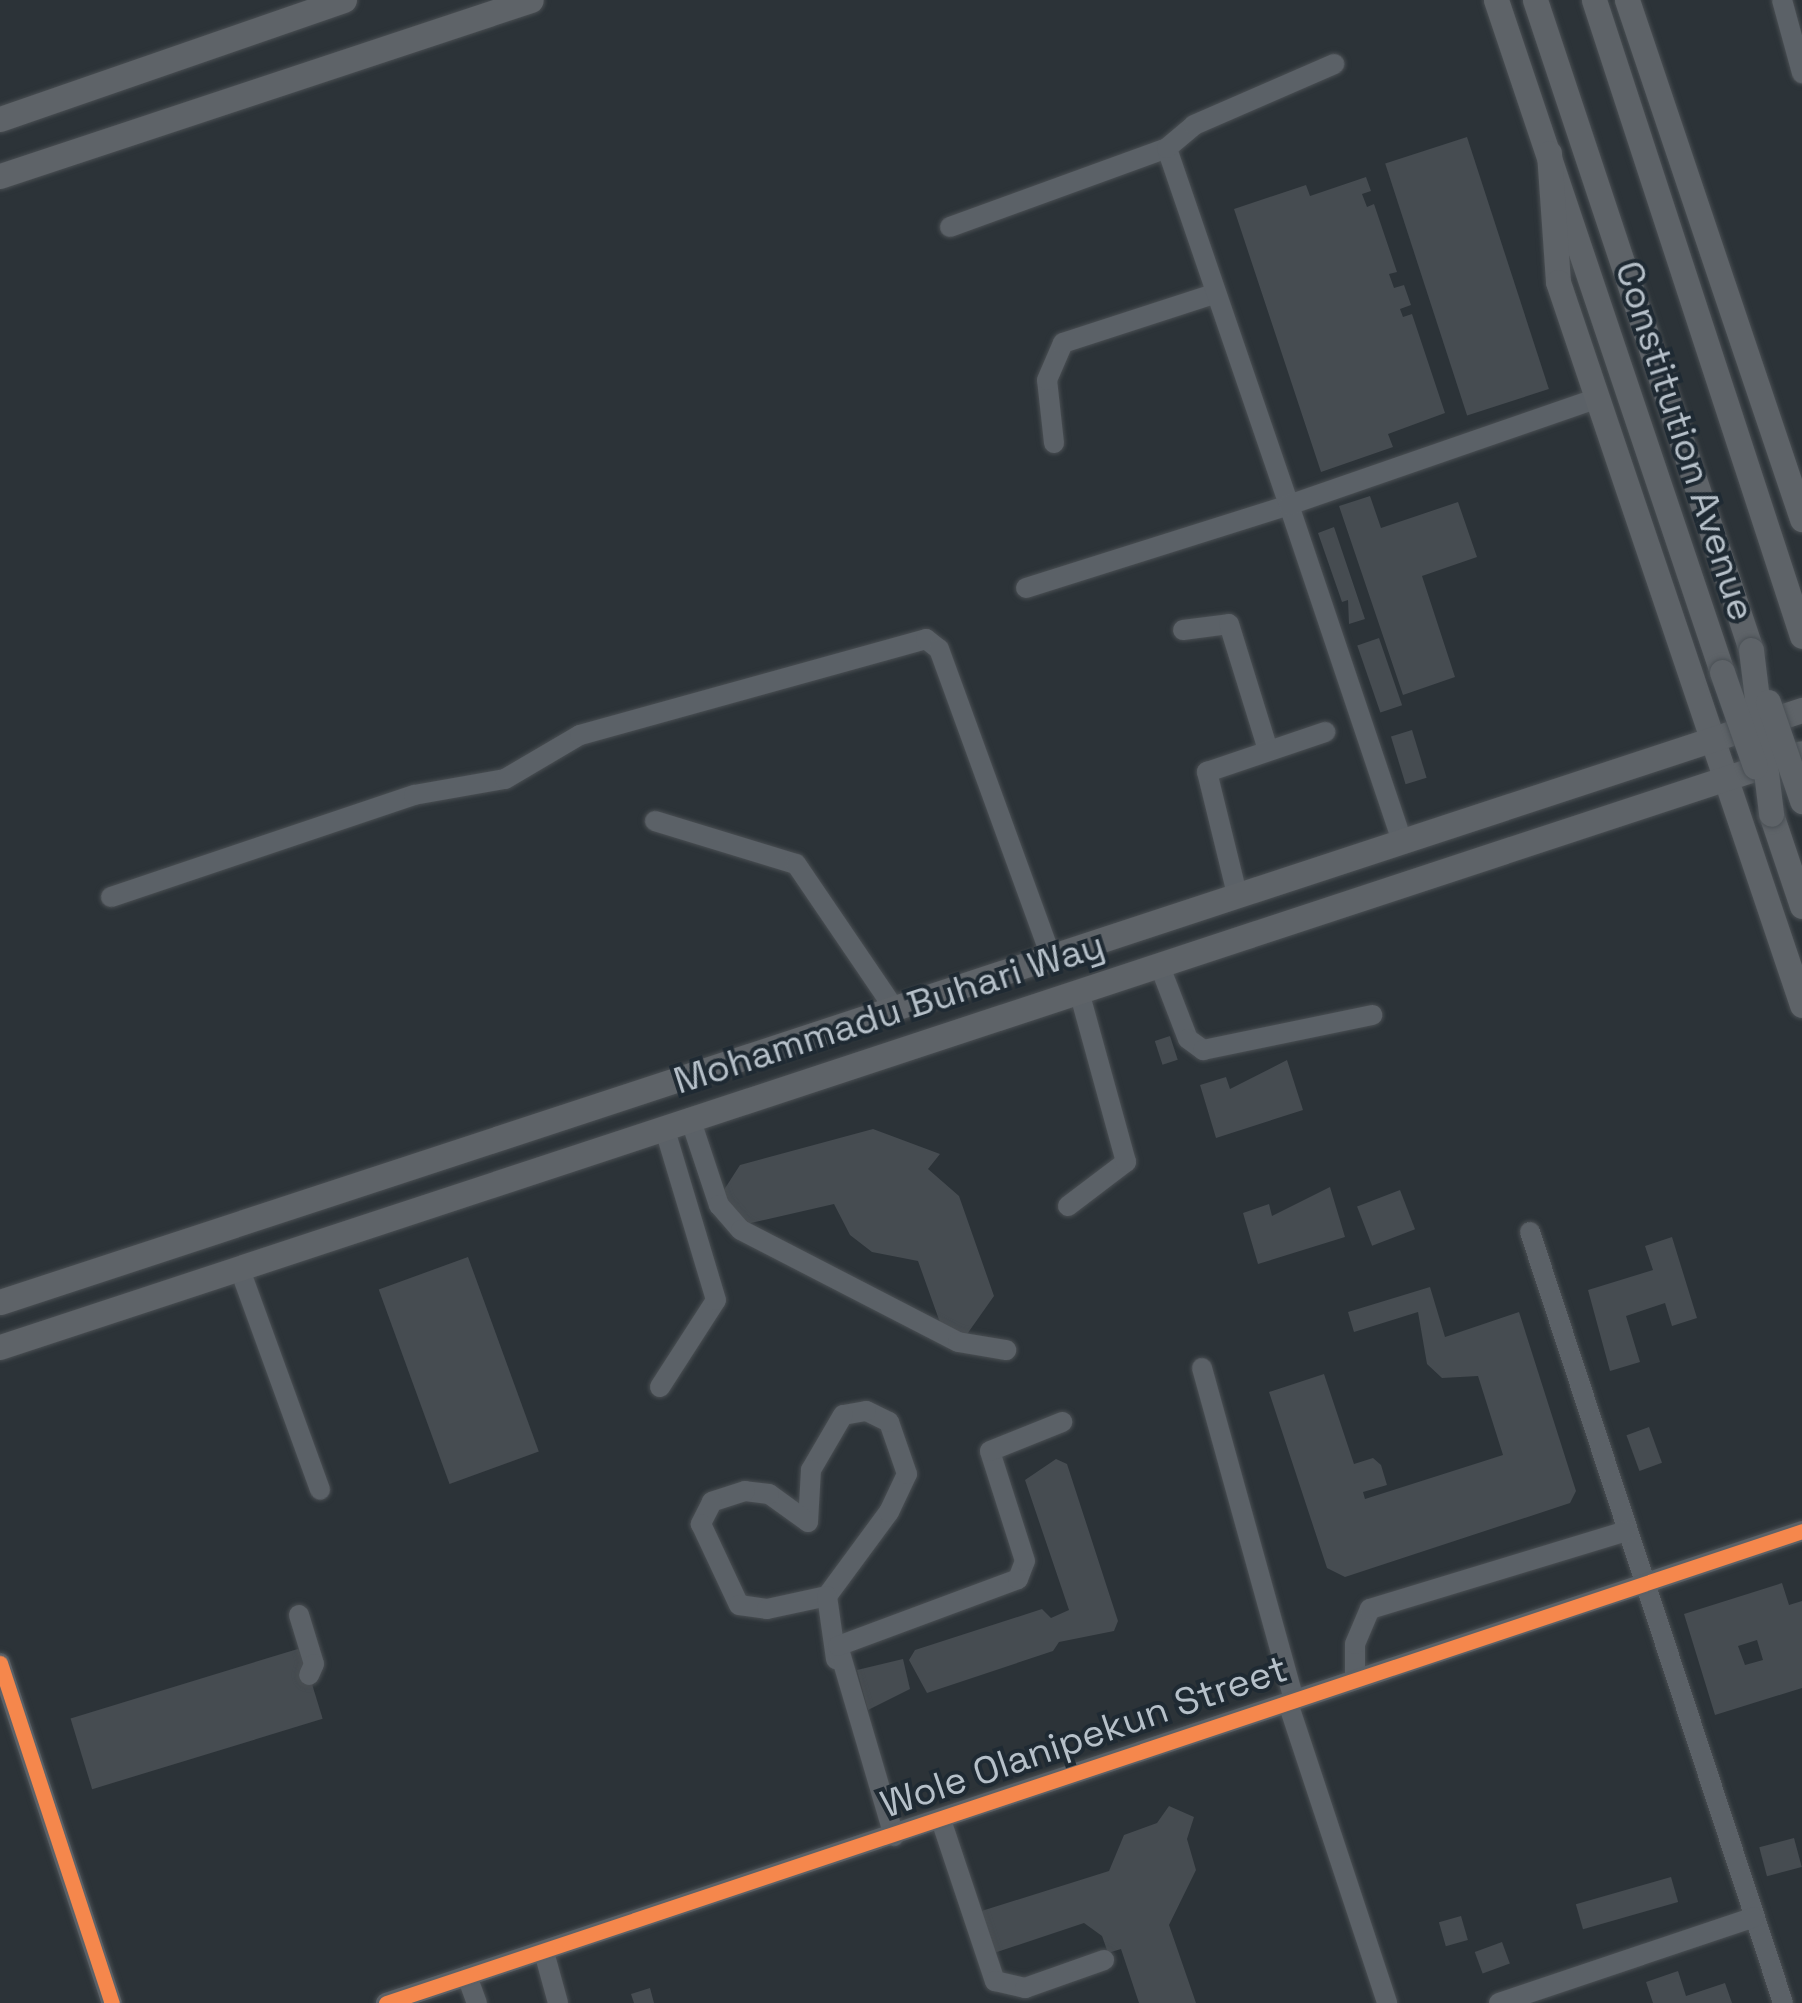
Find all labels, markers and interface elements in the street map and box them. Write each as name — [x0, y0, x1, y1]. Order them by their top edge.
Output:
street label: Constitution Avenue — [1605, 255, 1765, 627]
street label: Mohammadu Buhari Way — [668, 922, 1110, 1104]
street label: Wole Olanipekun Street — [875, 1646, 1293, 1828]

